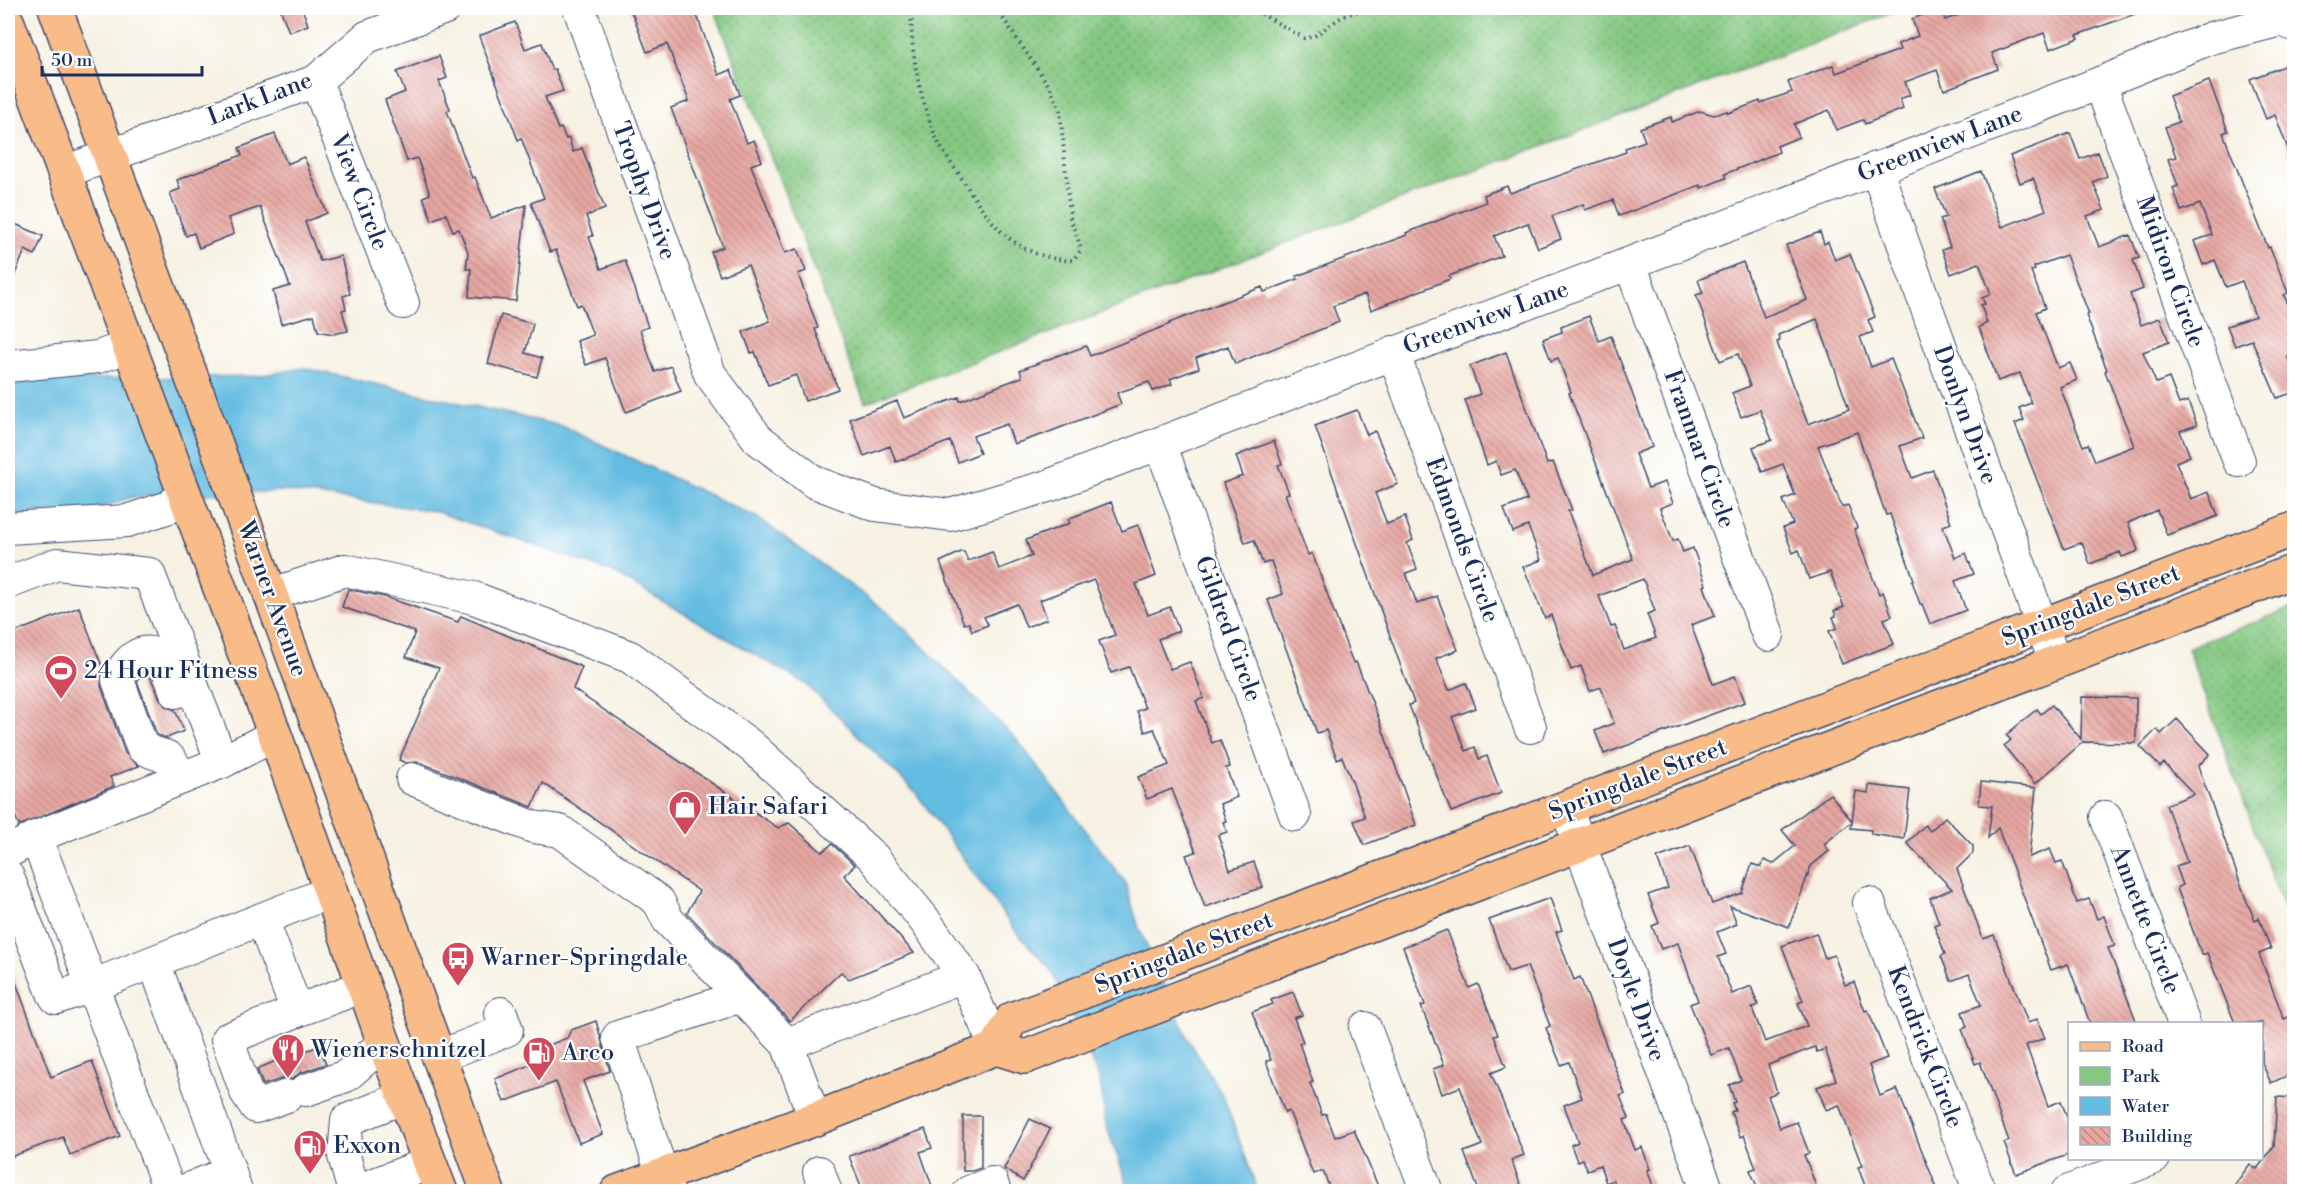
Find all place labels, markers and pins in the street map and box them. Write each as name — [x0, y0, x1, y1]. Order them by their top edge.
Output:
sports icon: 24 Hour Fitness — [43, 653, 79, 700]
place label: 24 Hour Fitness — [84, 656, 258, 686]
shop icon: Hair Safari — [667, 789, 703, 836]
place label: Hair Safari — [708, 792, 828, 822]
bus stop icon: Warner-Springdale — [440, 940, 476, 987]
place label: Warner-Springdale — [480, 943, 688, 973]
restaurant icon: Wienerschnitzel — [270, 1032, 306, 1079]
place label: Wienerschnitzel — [310, 1035, 487, 1065]
fuel station icon: Arco — [521, 1035, 557, 1082]
place label: Arco — [561, 1038, 614, 1068]
fuel station icon: Exxon — [292, 1128, 328, 1175]
place label: Exxon — [333, 1131, 401, 1161]

